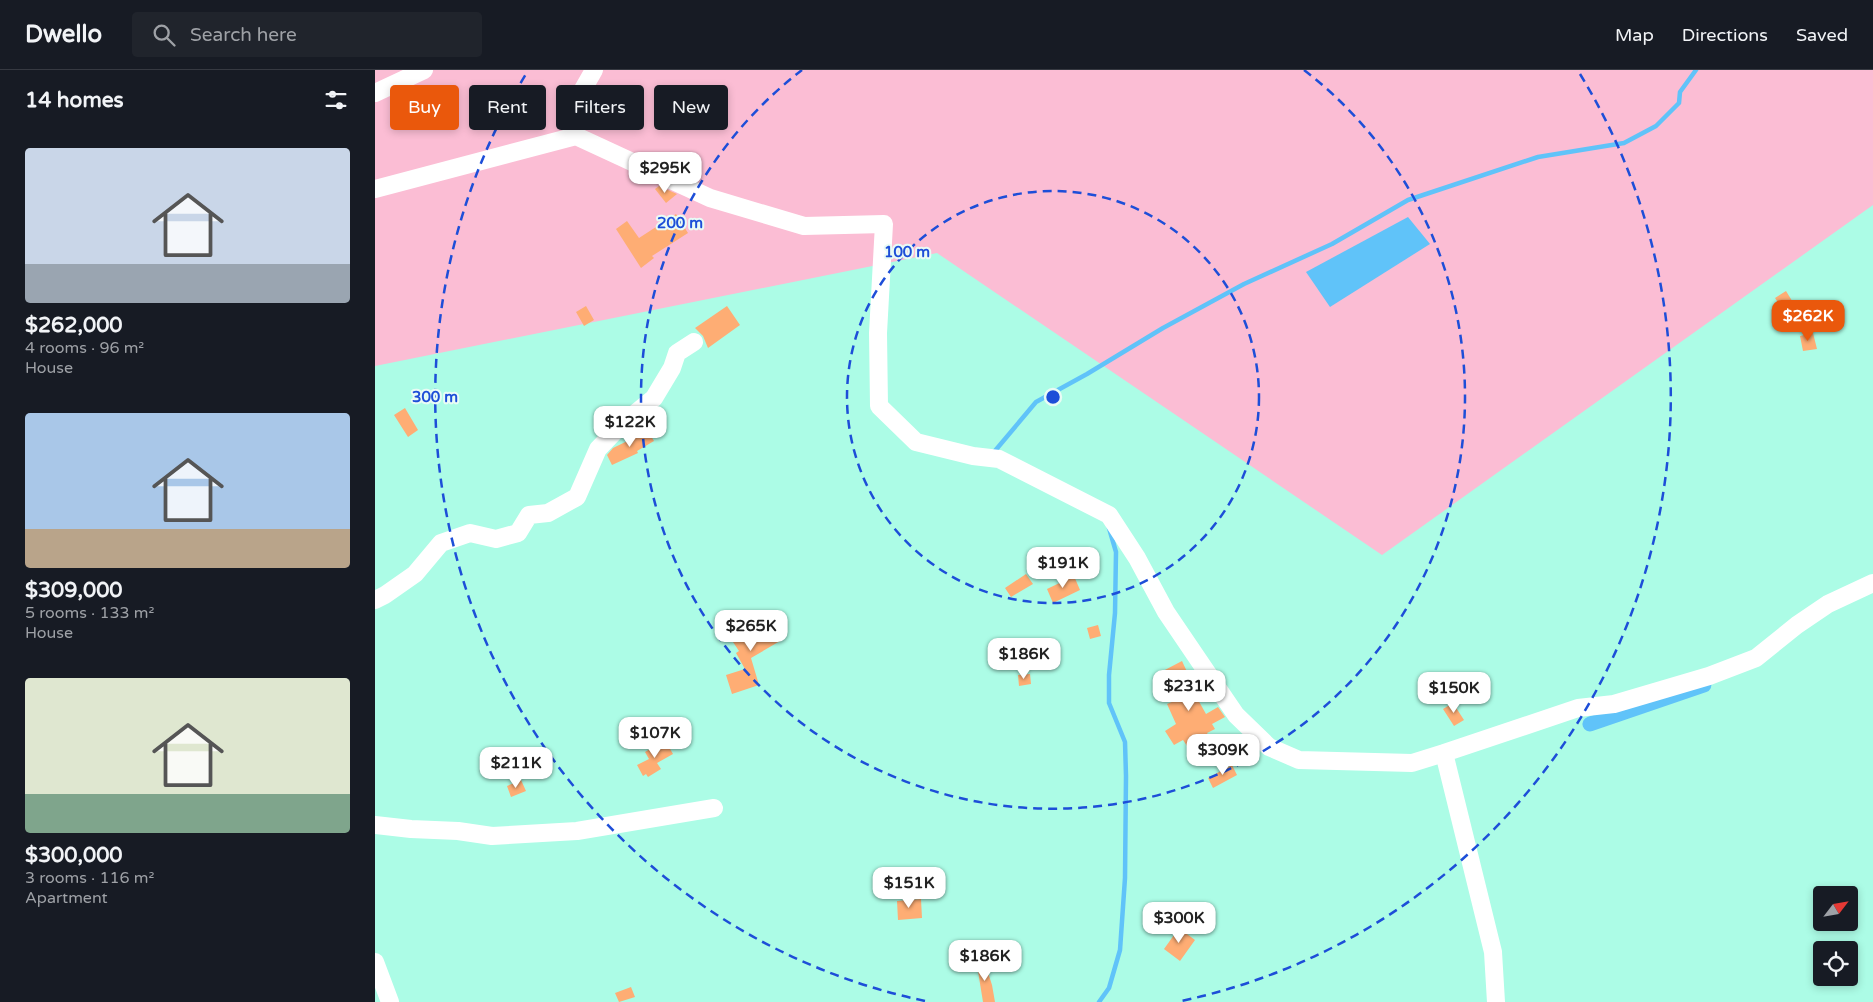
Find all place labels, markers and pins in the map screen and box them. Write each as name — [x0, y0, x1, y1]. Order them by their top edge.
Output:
pin: $295K — [630, 152, 700, 194]
pin: $262K — [1773, 300, 1843, 342]
centre of rings — [1044, 388, 1062, 406]
pin: $122K — [595, 406, 665, 448]
pin: $191K — [1028, 546, 1098, 589]
pin: $265K — [716, 610, 786, 652]
pin: $186K — [989, 638, 1059, 680]
pin: $231K — [1154, 670, 1224, 712]
pin: $150K — [1419, 672, 1489, 714]
pin: $107K — [620, 716, 690, 759]
pin: $309K — [1188, 734, 1258, 776]
pin: $211K — [481, 746, 551, 789]
pin: $151K — [874, 866, 944, 909]
pin: $300K — [1144, 902, 1214, 944]
pin: $186K — [950, 940, 1020, 982]

